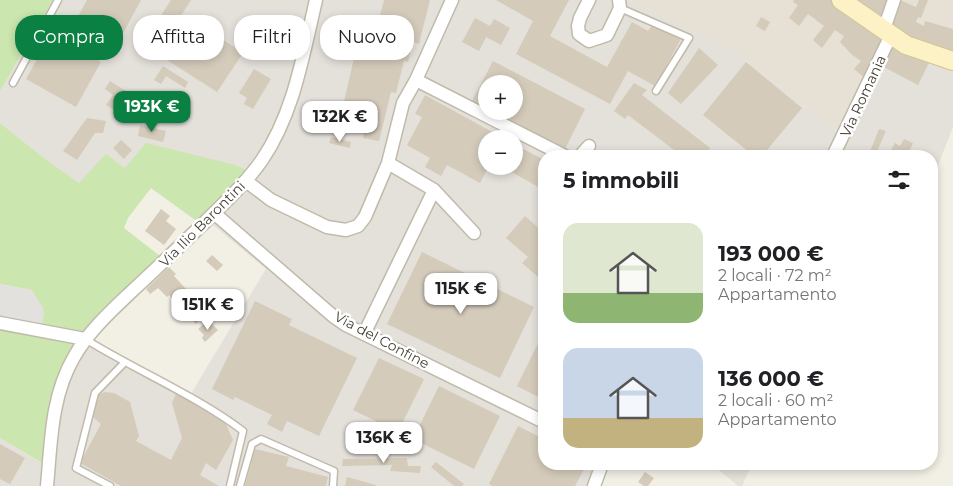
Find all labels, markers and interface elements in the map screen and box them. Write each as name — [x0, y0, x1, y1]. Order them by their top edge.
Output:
chip: Compra — [15, 15, 123, 60]
chip: Affitta — [133, 15, 224, 60]
chip: Filtri — [234, 15, 310, 60]
chip: Nuovo — [320, 15, 414, 60]
street label: Via Romania — [836, 52, 890, 140]
map controls — [478, 75, 523, 175]
button: + — [478, 75, 523, 120]
pin: 193K € — [111, 90, 193, 133]
text: 193K € — [124, 97, 180, 116]
pin: 132K € — [299, 100, 381, 143]
text: 132K € — [313, 107, 367, 126]
button: − — [478, 130, 523, 175]
icon: filters — [885, 166, 913, 194]
text: 5 immobili — [563, 168, 679, 193]
street label: Via Ilio Barontini — [155, 177, 249, 271]
text: 193 000 € — [718, 241, 824, 266]
icon: home — [603, 243, 663, 303]
text: 2 locali · 72 m² — [718, 266, 832, 285]
pin: 115K € — [420, 272, 502, 315]
text: 115K € — [435, 279, 487, 298]
text: Appartamento — [718, 285, 837, 304]
pin: 151K € — [167, 288, 249, 331]
text: 151K € — [182, 295, 234, 314]
street label: Via del Confine — [331, 307, 433, 373]
text: 136 000 € — [718, 366, 824, 391]
icon: home — [603, 368, 663, 428]
text: 2 locali · 60 m² — [718, 391, 833, 410]
text: Appartamento — [718, 410, 837, 429]
pin: 136K € — [343, 422, 425, 464]
text: 136K € — [356, 428, 412, 447]

